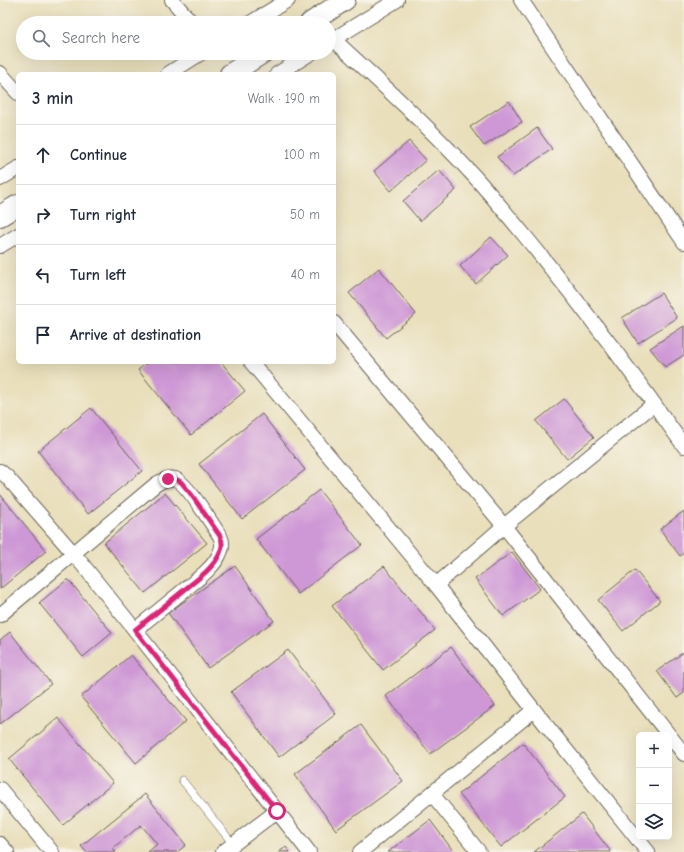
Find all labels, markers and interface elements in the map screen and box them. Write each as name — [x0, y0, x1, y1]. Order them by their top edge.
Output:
search box — [16, 16, 336, 60]
icon: search — [30, 27, 52, 49]
text: Search here — [62, 29, 140, 47]
text: 3 min — [32, 89, 73, 108]
text: Walk · 190 m — [248, 91, 320, 106]
icon: ahead — [32, 144, 54, 166]
text: Continue — [70, 146, 127, 164]
text: 100 m — [284, 147, 320, 162]
icon: right — [32, 204, 54, 226]
text: Turn right — [70, 206, 136, 224]
text: 50 m — [290, 207, 320, 222]
icon: left — [32, 264, 54, 286]
text: Turn left — [70, 266, 126, 284]
text: 40 m — [291, 267, 320, 282]
icon: arrive — [32, 324, 54, 346]
text: Arrive at destination — [70, 326, 201, 344]
route end — [159, 470, 177, 488]
map controls — [636, 732, 672, 840]
button: + — [636, 732, 672, 768]
button: − — [636, 768, 672, 804]
route start — [268, 802, 286, 820]
button: layers — [636, 804, 672, 840]

